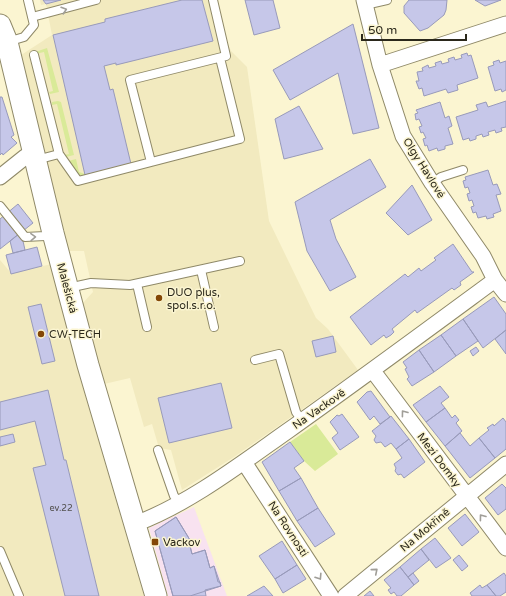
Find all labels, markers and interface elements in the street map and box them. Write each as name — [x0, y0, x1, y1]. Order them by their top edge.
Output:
one-way arrow — [61, 6, 68, 15]
scale bar — [362, 16, 466, 42]
text: 50 m — [368, 23, 397, 37]
street label: Olgy Havlové — [400, 135, 448, 201]
one-way arrow — [30, 232, 36, 241]
street label: Malešická — [54, 261, 80, 315]
place label: DUO plus, spol.s.r.o. — [167, 286, 220, 312]
marker: DUO plus, spol.s.r.o. — [154, 293, 164, 303]
place label: CW-TECH — [49, 328, 101, 341]
marker: CW-TECH — [36, 329, 46, 339]
street label: Na Vackově — [290, 386, 348, 432]
one-way arrow — [401, 410, 409, 417]
street label: Mezi Domky — [414, 430, 464, 490]
street label: Na Rovnosti — [265, 499, 311, 559]
house number: ev.22 — [49, 503, 73, 514]
street label: Na Mokřině — [397, 505, 453, 555]
one-way arrow — [480, 514, 487, 521]
place label: Vackov — [163, 536, 201, 549]
marker: Vackov — [150, 537, 160, 547]
one-way arrow — [370, 569, 377, 576]
one-way arrow — [314, 573, 322, 580]

